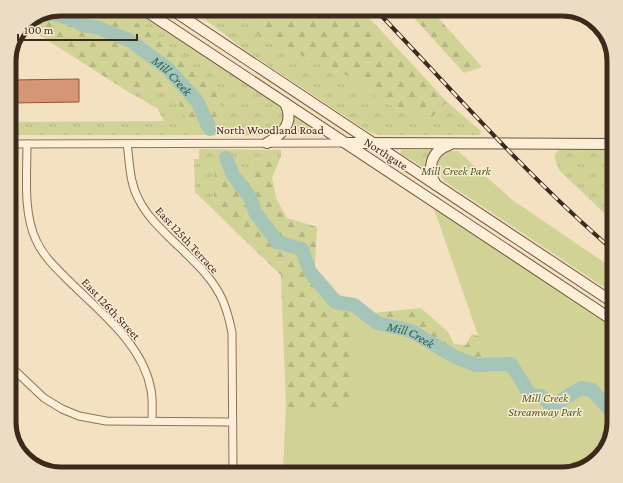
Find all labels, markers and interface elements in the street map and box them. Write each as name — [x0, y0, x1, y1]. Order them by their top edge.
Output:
scale bar — [18, 16, 137, 42]
text: 100 m — [24, 23, 54, 37]
water label: Mill Creek — [148, 52, 196, 99]
street label: North Woodland Road — [216, 123, 324, 137]
street label: Northgate — [362, 135, 410, 173]
park label: Mill Creek Park — [420, 164, 492, 178]
street label: East 125th Terrace — [152, 204, 222, 276]
street label: East 126th Street — [79, 275, 144, 344]
water label: Mill Creek — [385, 318, 439, 352]
park label: Mill Creek Streamway Park — [508, 391, 582, 419]

